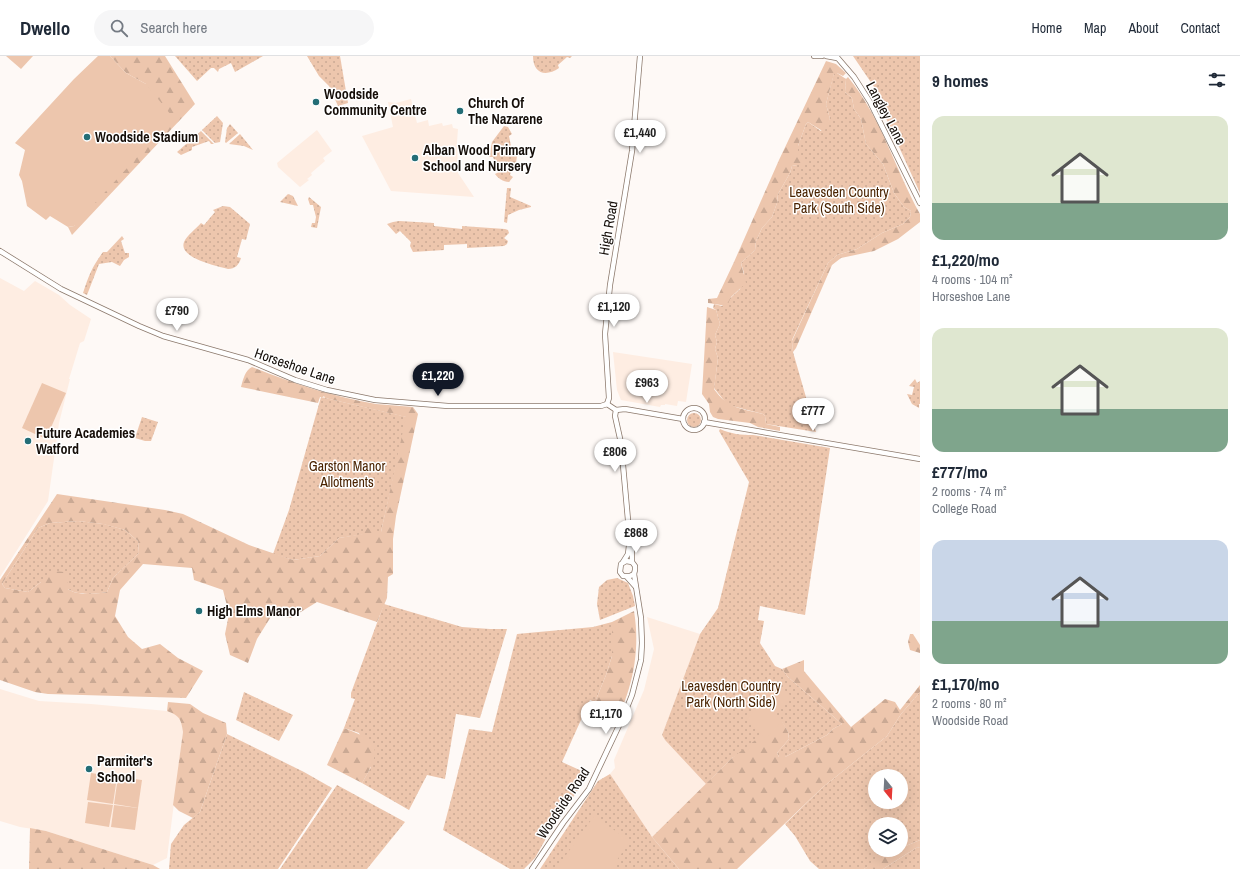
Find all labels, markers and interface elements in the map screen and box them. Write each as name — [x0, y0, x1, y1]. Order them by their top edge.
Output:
search box — [94, 10, 374, 46]
text: Dwello — [20, 15, 70, 41]
icon: search — [108, 17, 130, 39]
text: Search here — [140, 17, 207, 38]
text: Home — [1031, 19, 1062, 37]
text: Map — [1084, 19, 1106, 37]
text: About — [1128, 19, 1158, 37]
text: Contact — [1180, 19, 1220, 37]
text: 9 homes — [932, 69, 989, 92]
icon: filters — [1206, 69, 1228, 91]
street label: Langley Lane — [862, 78, 910, 148]
place label: Woodside Community Centre — [324, 85, 427, 119]
place label: Church Of The Nazarene — [468, 94, 543, 128]
marker: Woodside Community Centre — [311, 97, 321, 107]
marker: Church Of The Nazarene — [455, 106, 465, 116]
pin: £1,440 — [607, 120, 673, 154]
text: £1,440 — [624, 124, 656, 141]
place label: Woodside Stadium — [95, 128, 198, 146]
marker: Woodside Stadium — [82, 132, 92, 142]
place label: Alban Wood Primary School and Nursery — [423, 141, 536, 175]
icon: home — [1044, 142, 1116, 214]
marker: Alban Wood Primary School and Nursery — [410, 153, 420, 163]
park label: Leavesden Country Park (South Side) — [789, 183, 889, 217]
street label: High Road — [594, 199, 622, 257]
text: £1,220/mo — [932, 248, 999, 271]
text: 4 rooms · 104 m² — [932, 271, 1013, 288]
text: Horseshoe Lane — [932, 288, 1010, 305]
pin: £1,120 — [581, 294, 647, 328]
pin: £790 — [153, 298, 201, 332]
text: £1,120 — [598, 298, 630, 315]
text: £790 — [165, 302, 189, 319]
street label: Horseshoe Lane — [252, 344, 338, 388]
icon: home — [1044, 354, 1116, 426]
pin: £1,220 — [405, 363, 471, 397]
text: £1,220 — [422, 367, 454, 384]
pin: £963 — [623, 370, 671, 404]
text: £963 — [635, 374, 659, 391]
pin: £777 — [789, 398, 837, 432]
text: £777 — [801, 402, 825, 419]
place label: Future Academies Watford — [36, 424, 135, 458]
marker: Future Academies Watford — [23, 436, 33, 446]
pin: £806 — [591, 439, 639, 473]
text: £806 — [603, 443, 627, 460]
park label: Garston Manor Allotments — [309, 457, 385, 491]
text: £777/mo — [932, 460, 988, 483]
text: 2 rooms · 74 m² — [932, 483, 1007, 500]
text: College Road — [932, 500, 997, 517]
pin: £868 — [612, 520, 660, 554]
text: £868 — [624, 524, 648, 541]
icon: home — [1044, 566, 1116, 638]
place label: High Elms Manor — [207, 602, 301, 620]
marker: High Elms Manor — [194, 606, 204, 616]
text: £1,170/mo — [932, 672, 999, 695]
park label: Leavesden Country Park (North Side) — [681, 677, 781, 711]
text: 2 rooms · 80 m² — [932, 695, 1007, 712]
pin: £1,170 — [573, 701, 639, 735]
text: £1,170 — [590, 705, 622, 722]
text: Woodside Road — [932, 712, 1008, 729]
place label: Parmiter's School — [97, 752, 153, 786]
marker: Parmiter's School — [84, 764, 94, 774]
street label: Woodside Road — [533, 764, 593, 842]
north arrow — [868, 769, 908, 809]
map controls — [868, 769, 908, 857]
button: layers — [868, 817, 908, 857]

